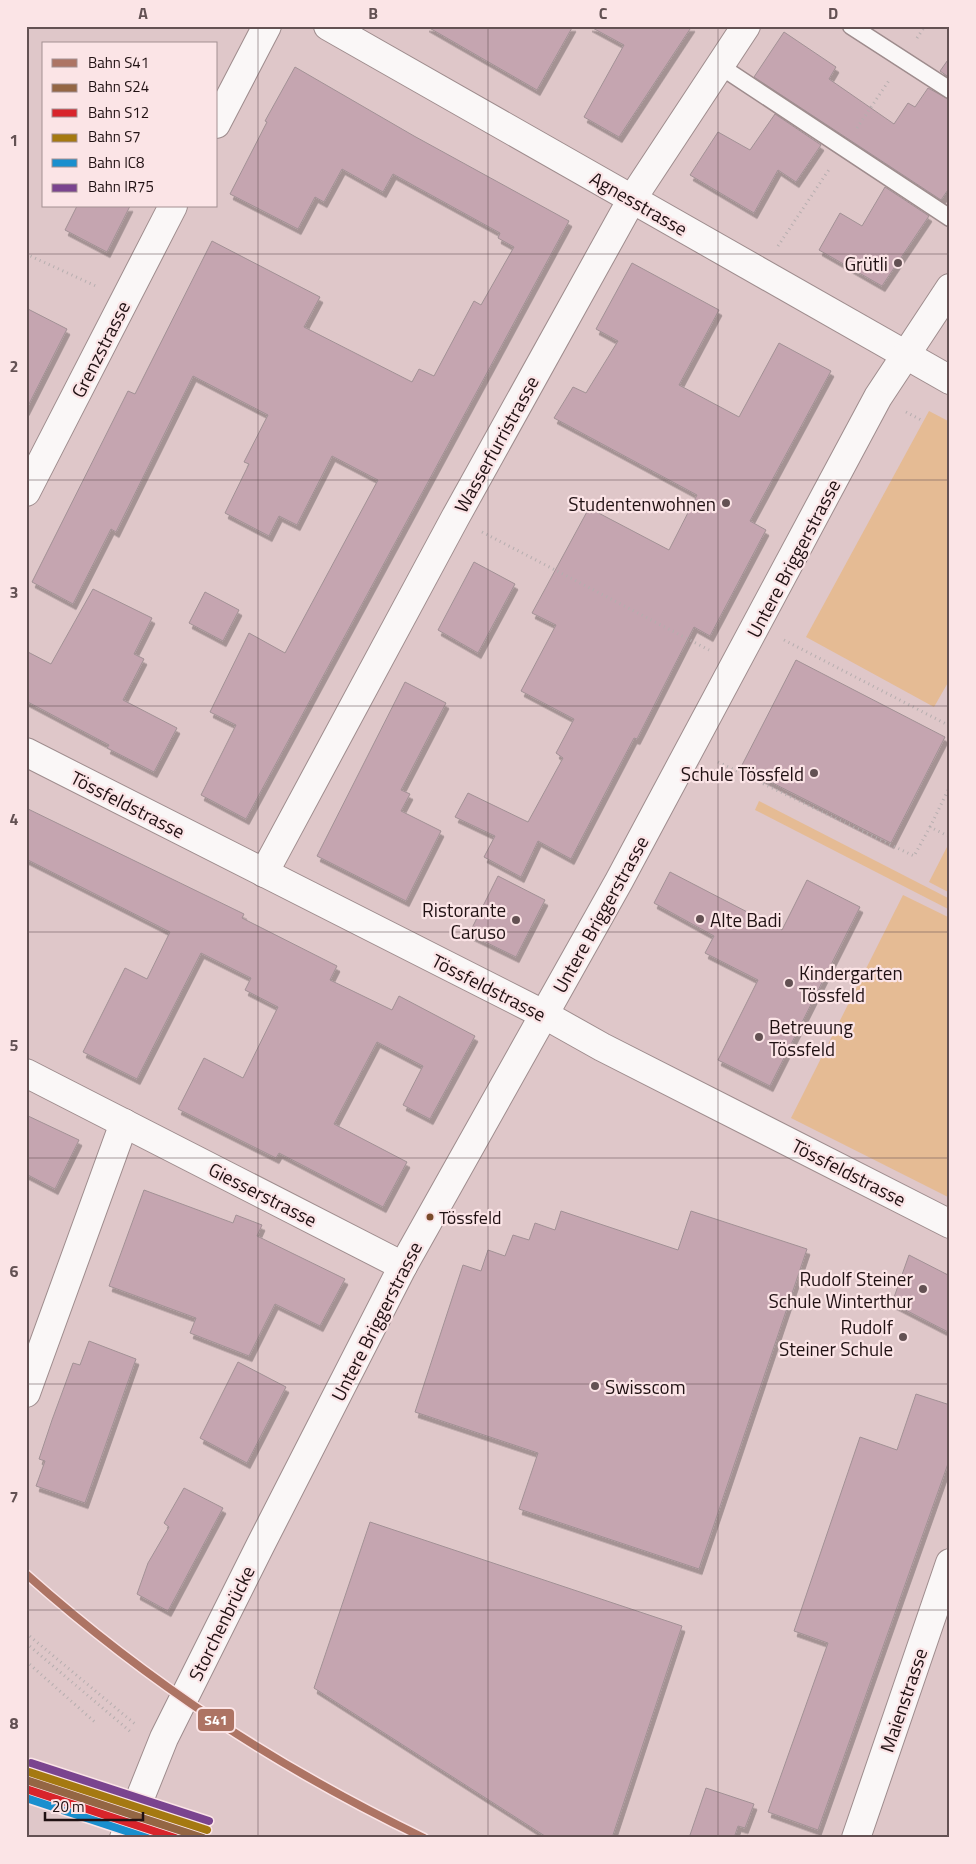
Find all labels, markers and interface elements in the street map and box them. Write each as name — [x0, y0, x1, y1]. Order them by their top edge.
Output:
text: A — [138, 1, 148, 25]
text: B — [368, 1, 378, 25]
text: C — [599, 1, 608, 25]
text: D — [828, 1, 838, 25]
legend — [42, 42, 218, 208]
text: Bahn S41 — [88, 51, 149, 74]
text: Bahn S24 — [88, 75, 149, 98]
text: Bahn S12 — [88, 101, 149, 124]
text: Bahn S7 — [88, 125, 141, 148]
text: 1 — [10, 128, 18, 152]
text: Bahn IC8 — [88, 151, 144, 174]
street label: Agnesstrasse — [585, 163, 693, 243]
text: Bahn IR75 — [88, 175, 154, 198]
place label: Grütli — [844, 249, 888, 278]
marker: Grütli — [892, 257, 904, 269]
street label: Grenzstrasse — [63, 295, 137, 403]
text: 2 — [10, 354, 18, 378]
street label: Wasserfurristrasse — [446, 370, 546, 518]
street label: Untere Briggerstrasse — [739, 474, 847, 642]
place label: Studentenwohnen — [568, 489, 716, 518]
marker: Studentenwohnen — [720, 497, 732, 509]
text: 3 — [10, 580, 18, 604]
place label: Schule Tössfeld — [681, 759, 804, 788]
street label: Tössfeldstrasse — [66, 763, 190, 845]
marker: Schule Tössfeld — [808, 767, 820, 779]
text: 4 — [10, 807, 19, 831]
street label: Untere Briggerstrasse — [545, 830, 655, 998]
place label: Ristorante Caruso — [422, 895, 506, 946]
place label: Alte Badi — [710, 905, 782, 934]
marker: Alte Badi — [694, 913, 706, 925]
marker: Ristorante Caruso — [510, 914, 522, 926]
street label: Tössfeldstrasse — [427, 946, 551, 1028]
place label: Kindergarten Tössfeld — [799, 958, 903, 1009]
marker: Kindergarten Tössfeld — [783, 977, 795, 989]
place label: Betreuung Tössfeld — [769, 1012, 853, 1063]
marker: Betreuung Tössfeld — [753, 1031, 765, 1043]
text: 5 — [10, 1033, 19, 1057]
street label: Tössfeldstrasse — [787, 1131, 911, 1213]
street label: Giesserstrasse — [204, 1154, 322, 1234]
place label: Tössfeld — [439, 1204, 502, 1231]
marker: Tössfeld — [425, 1212, 435, 1222]
street label: Untere Briggerstrasse — [323, 1236, 429, 1406]
text: 6 — [10, 1259, 19, 1283]
place label: Rudolf Steiner Schule Winterthur — [768, 1264, 913, 1315]
marker: Rudolf Steiner Schule Winterthur — [917, 1283, 929, 1295]
place label: Rudolf Steiner Schule — [779, 1312, 894, 1363]
marker: Rudolf Steiner Schule — [897, 1331, 909, 1343]
place label: Swisscom — [605, 1372, 686, 1401]
marker: Swisscom — [589, 1380, 601, 1392]
text: 7 — [10, 1485, 18, 1509]
street label: Storchenbrücke — [181, 1561, 261, 1685]
street label: Maienstrasse — [872, 1644, 934, 1756]
line badge: S41 — [197, 1708, 235, 1732]
text: S41 — [204, 1709, 228, 1730]
text: 8 — [10, 1711, 19, 1735]
scale bar — [45, 1789, 142, 1821]
text: 20 m — [52, 1795, 85, 1818]

